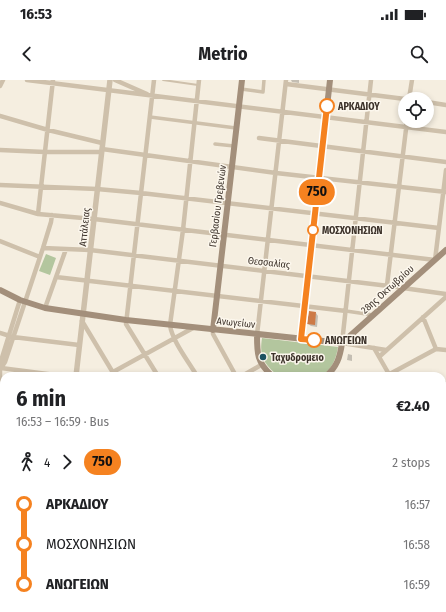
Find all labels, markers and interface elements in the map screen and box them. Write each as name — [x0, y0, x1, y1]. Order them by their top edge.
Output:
text: 16:53 — [20, 5, 52, 23]
icon: back — [16, 43, 38, 65]
text: Metrio — [198, 43, 248, 65]
icon: search — [408, 43, 430, 65]
map controls — [398, 92, 434, 128]
button: locate — [398, 92, 434, 128]
marker: ΑΡΚΑΔΙΟΥ — [319, 98, 335, 114]
place label: ΑΡΚΑΔΙΟΥ — [337, 101, 380, 113]
street label: Γερβασίου Γρεβενών — [206, 164, 229, 248]
line badge: 750 — [294, 179, 340, 205]
text: 750 — [307, 183, 327, 200]
street label: Αττάλειας — [76, 206, 93, 247]
marker: ΜΟΣΧΟΝΗΣΙΩΝ — [307, 224, 319, 236]
place label: ΜΟΣΧΟΝΗΣΙΩΝ — [322, 225, 383, 237]
street label: Θεσσαλίας — [247, 254, 292, 271]
street label: 28ης Οκτωβρίου — [358, 262, 416, 317]
street label: Ανωγείων — [216, 314, 257, 331]
marker: ΑΝΩΓΕΙΩΝ — [306, 332, 322, 348]
place label: ΑΝΩΓΕΙΩΝ — [324, 335, 367, 347]
marker: Ταχυδρομειο — [258, 352, 268, 362]
place label: Ταχυδρομειο — [271, 352, 324, 364]
text: 6 min — [16, 385, 66, 412]
text: €2.40 — [396, 397, 430, 415]
text: 16:53 – 16:59 · Bus — [16, 414, 109, 429]
icon: walk — [16, 451, 38, 473]
icon: forward — [56, 451, 78, 473]
text: 750 — [92, 453, 113, 470]
text: 4 — [44, 455, 50, 470]
text: 2 stops — [392, 455, 430, 470]
text: ΑΡΚΑΔΙΟΥ — [46, 495, 109, 513]
text: 16:57 — [405, 497, 430, 512]
text: ΜΟΣΧΟΝΗΣΙΩΝ — [46, 535, 136, 553]
text: 16:58 — [403, 537, 430, 552]
text: ΑΝΩΓΕΙΩΝ — [46, 575, 109, 593]
text: 16:59 — [404, 577, 430, 592]

